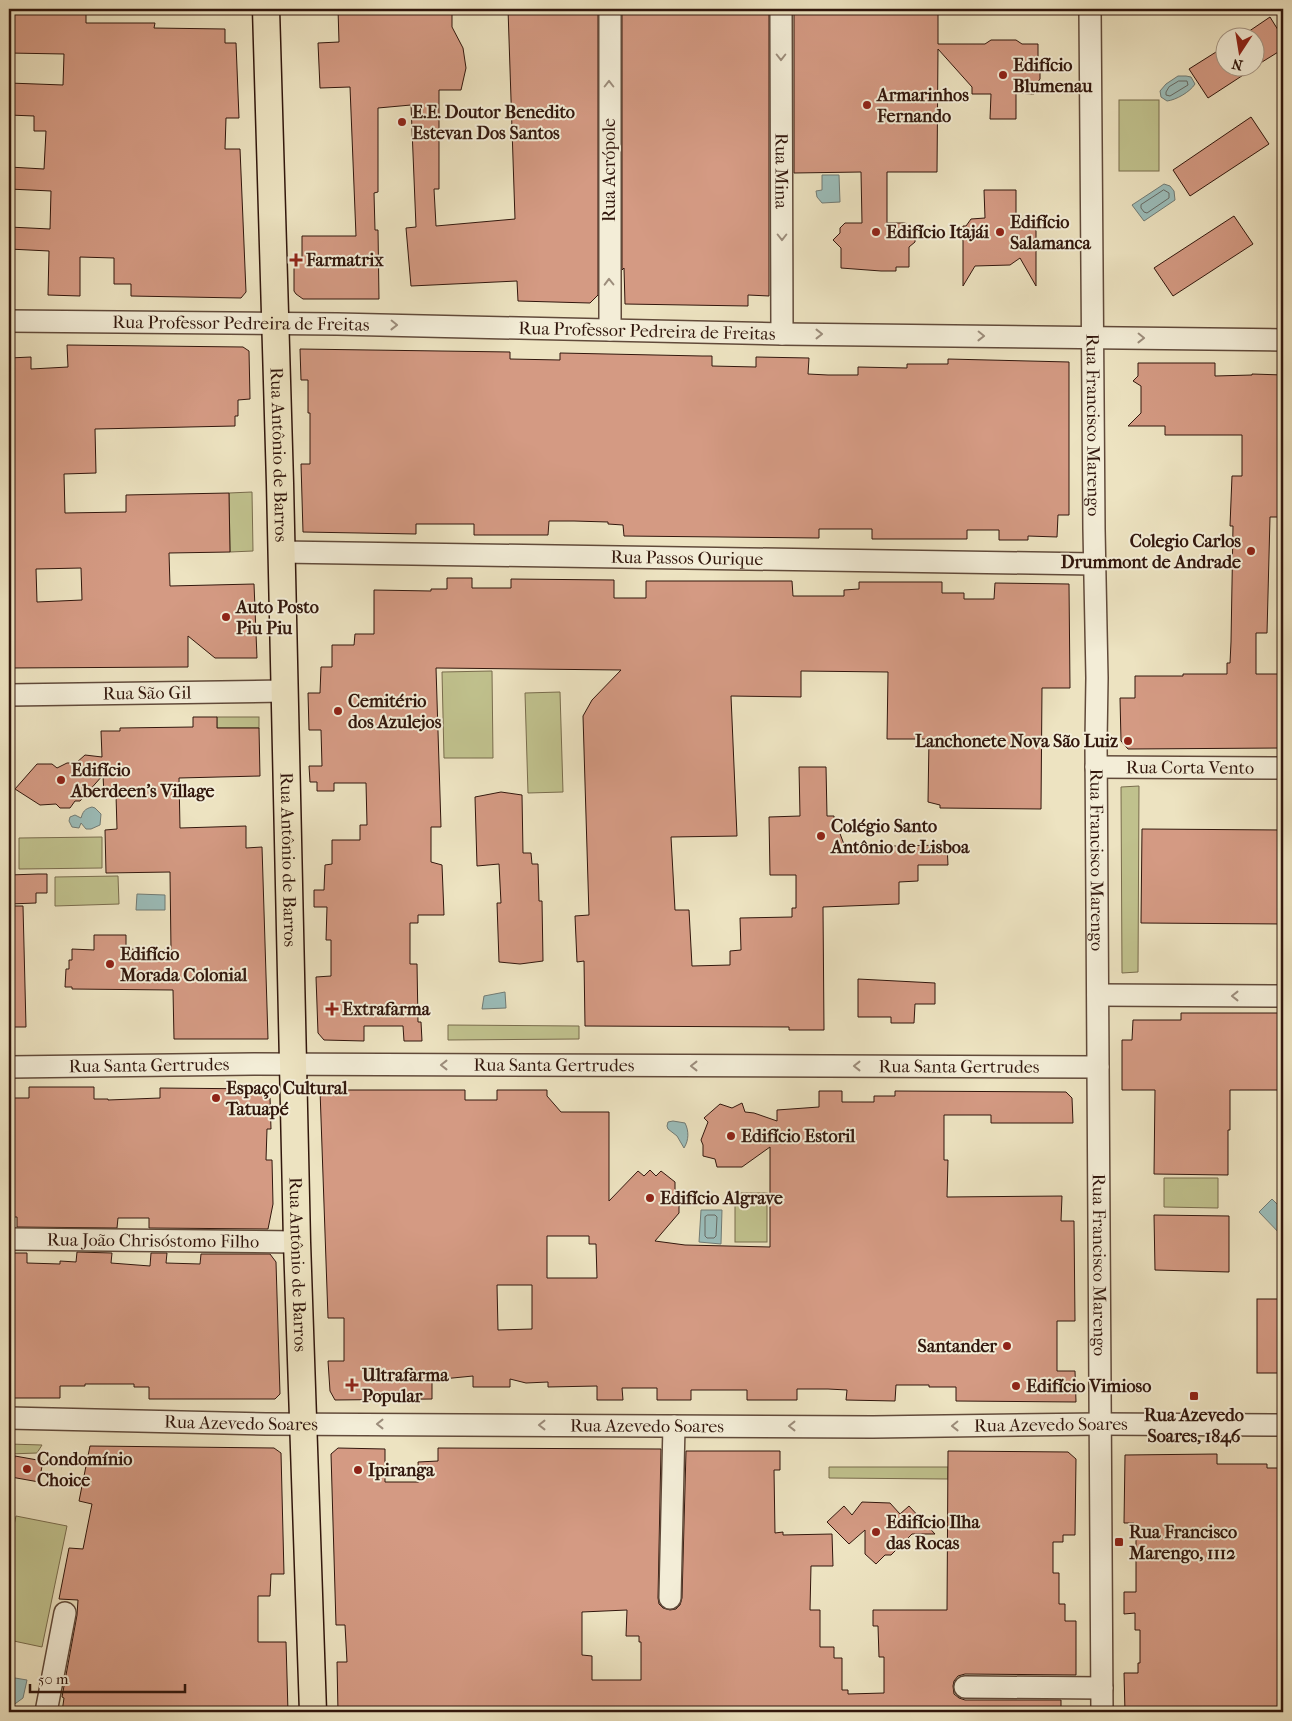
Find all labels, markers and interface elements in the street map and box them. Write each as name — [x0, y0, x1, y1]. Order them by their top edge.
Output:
north arrow — [1214, 28, 1264, 78]
one-way arrow — [776, 54, 786, 62]
place label: Edifício Blumenau — [1013, 55, 1093, 97]
text: N — [1230, 55, 1244, 74]
marker: Edifício Blumenau — [997, 69, 1009, 81]
one-way arrow — [604, 80, 614, 88]
place label: Armarinhos Fernando — [876, 85, 969, 127]
marker: Armarinhos Fernando — [861, 99, 873, 111]
place label: E.E. Doutor Benedito Estevan Dos Santos — [412, 102, 575, 144]
marker: E.E. Doutor Benedito Estevan Dos Santos — [396, 116, 408, 128]
street label: Rua Acrópole — [599, 118, 620, 222]
street label: Rua Mina — [771, 133, 792, 210]
place label: Edifício Salamanca — [1010, 212, 1092, 254]
place label: Edifício Itajái — [886, 222, 990, 243]
marker: Edifício Itajái — [870, 226, 882, 238]
marker: Edifício Salamanca — [994, 226, 1006, 238]
one-way arrow — [777, 234, 787, 242]
place label: Farmatrix — [305, 250, 384, 271]
marker: Farmatrix — [290, 254, 302, 266]
one-way arrow — [604, 277, 614, 285]
street label: Rua Professor Pedreira de Freitas — [112, 311, 370, 335]
street label: Rua Professor Pedreira de Freitas — [518, 318, 776, 344]
one-way arrow — [390, 320, 398, 330]
one-way arrow — [816, 329, 823, 339]
one-way arrow — [978, 330, 986, 341]
one-way arrow — [1137, 333, 1145, 343]
street label: Rua Francisco Marengo — [1082, 334, 1104, 516]
street label: Rua Antônio de Barros — [266, 367, 292, 543]
place label: Colegio Carlos Drummont de Andrade — [1061, 531, 1241, 573]
marker: Colegio Carlos Drummont de Andrade — [1245, 545, 1257, 557]
street label: Rua Passos Ourique — [610, 546, 764, 570]
place label: Auto Posto Piu Piu — [235, 597, 319, 639]
marker: Auto Posto Piu Piu — [220, 611, 232, 623]
street label: Rua São Gil — [102, 682, 192, 704]
place label: Cemitério dos Azulejos — [348, 691, 442, 733]
marker: Cemitério dos Azulejos — [332, 705, 344, 717]
place label: Lanchonete Nova São Luiz — [915, 731, 1118, 752]
marker: Lanchonete Nova São Luiz — [1122, 735, 1134, 747]
street label: Rua Corta Vento — [1126, 757, 1254, 778]
place label: Edifício Aberdeen's Village — [70, 760, 215, 802]
street label: Rua Francisco Marengo — [1086, 769, 1108, 951]
street label: Rua Antônio de Barros — [276, 772, 301, 948]
marker: Edifício Aberdeen's Village — [55, 774, 67, 786]
place label: Colégio Santo Antônio de Lisboa — [830, 816, 970, 858]
marker: Colégio Santo Antônio de Lisboa — [815, 830, 827, 842]
place label: Edifício Morada Colonial — [119, 944, 248, 986]
marker: Edifício Morada Colonial — [104, 958, 116, 970]
one-way arrow — [1230, 991, 1238, 1001]
place label: Extrafarma — [342, 999, 431, 1020]
marker: Extrafarma — [326, 1003, 338, 1015]
street label: Rua Santa Gertrudes — [68, 1054, 230, 1077]
street label: Rua Santa Gertrudes — [474, 1054, 635, 1076]
street label: Rua Santa Gertrudes — [879, 1056, 1040, 1077]
one-way arrow — [440, 1060, 448, 1070]
one-way arrow — [690, 1061, 698, 1071]
one-way arrow — [853, 1061, 860, 1071]
place label: Espaço Cultural Tatuapé — [225, 1078, 348, 1120]
marker: Espaço Cultural Tatuapé — [210, 1092, 222, 1104]
place label: Edifício Estoril — [741, 1126, 856, 1147]
marker: Edifício Estoril — [725, 1130, 737, 1142]
street label: Rua Francisco Marengo — [1088, 1174, 1110, 1356]
street label: Rua Antônio de Barros — [285, 1177, 311, 1353]
place label: Edifício Algrave — [660, 1188, 783, 1209]
marker: Edifício Algrave — [644, 1192, 656, 1204]
street label: Rua João Chrisóstomo Filho — [47, 1229, 259, 1252]
place label: Santander — [918, 1336, 997, 1357]
marker: Santander — [1001, 1340, 1013, 1352]
place label: Ultrafarma Popular — [361, 1365, 449, 1407]
place label: Edifício Vimioso — [1026, 1376, 1151, 1397]
marker: Ultrafarma Popular — [346, 1379, 358, 1391]
marker: Edifício Vimioso — [1010, 1380, 1022, 1392]
marker: Rua Azevedo Soares, 1846 — [1188, 1390, 1200, 1402]
place label: Rua Azevedo Soares, 1846 — [1144, 1405, 1244, 1447]
street label: Rua Azevedo Soares — [164, 1411, 318, 1435]
street label: Rua Azevedo Soares — [974, 1413, 1128, 1436]
street label: Rua Azevedo Soares — [570, 1415, 724, 1437]
one-way arrow — [375, 1419, 383, 1429]
one-way arrow — [538, 1420, 546, 1430]
one-way arrow — [788, 1421, 796, 1431]
one-way arrow — [950, 1421, 958, 1431]
place label: Condomínio Choice — [37, 1449, 132, 1491]
place label: Ipiranga — [368, 1460, 435, 1481]
marker: Condomínio Choice — [21, 1463, 33, 1475]
marker: Ipiranga — [352, 1464, 364, 1476]
place label: Edifício Ilha das Rocas — [886, 1512, 980, 1554]
place label: Rua Francisco Marengo, 1112 — [1128, 1522, 1237, 1564]
marker: Edifício Ilha das Rocas — [870, 1526, 882, 1538]
marker: Rua Francisco Marengo, 1112 — [1113, 1536, 1125, 1548]
scale bar — [30, 1661, 185, 1693]
text: 50 m — [38, 1670, 69, 1688]

